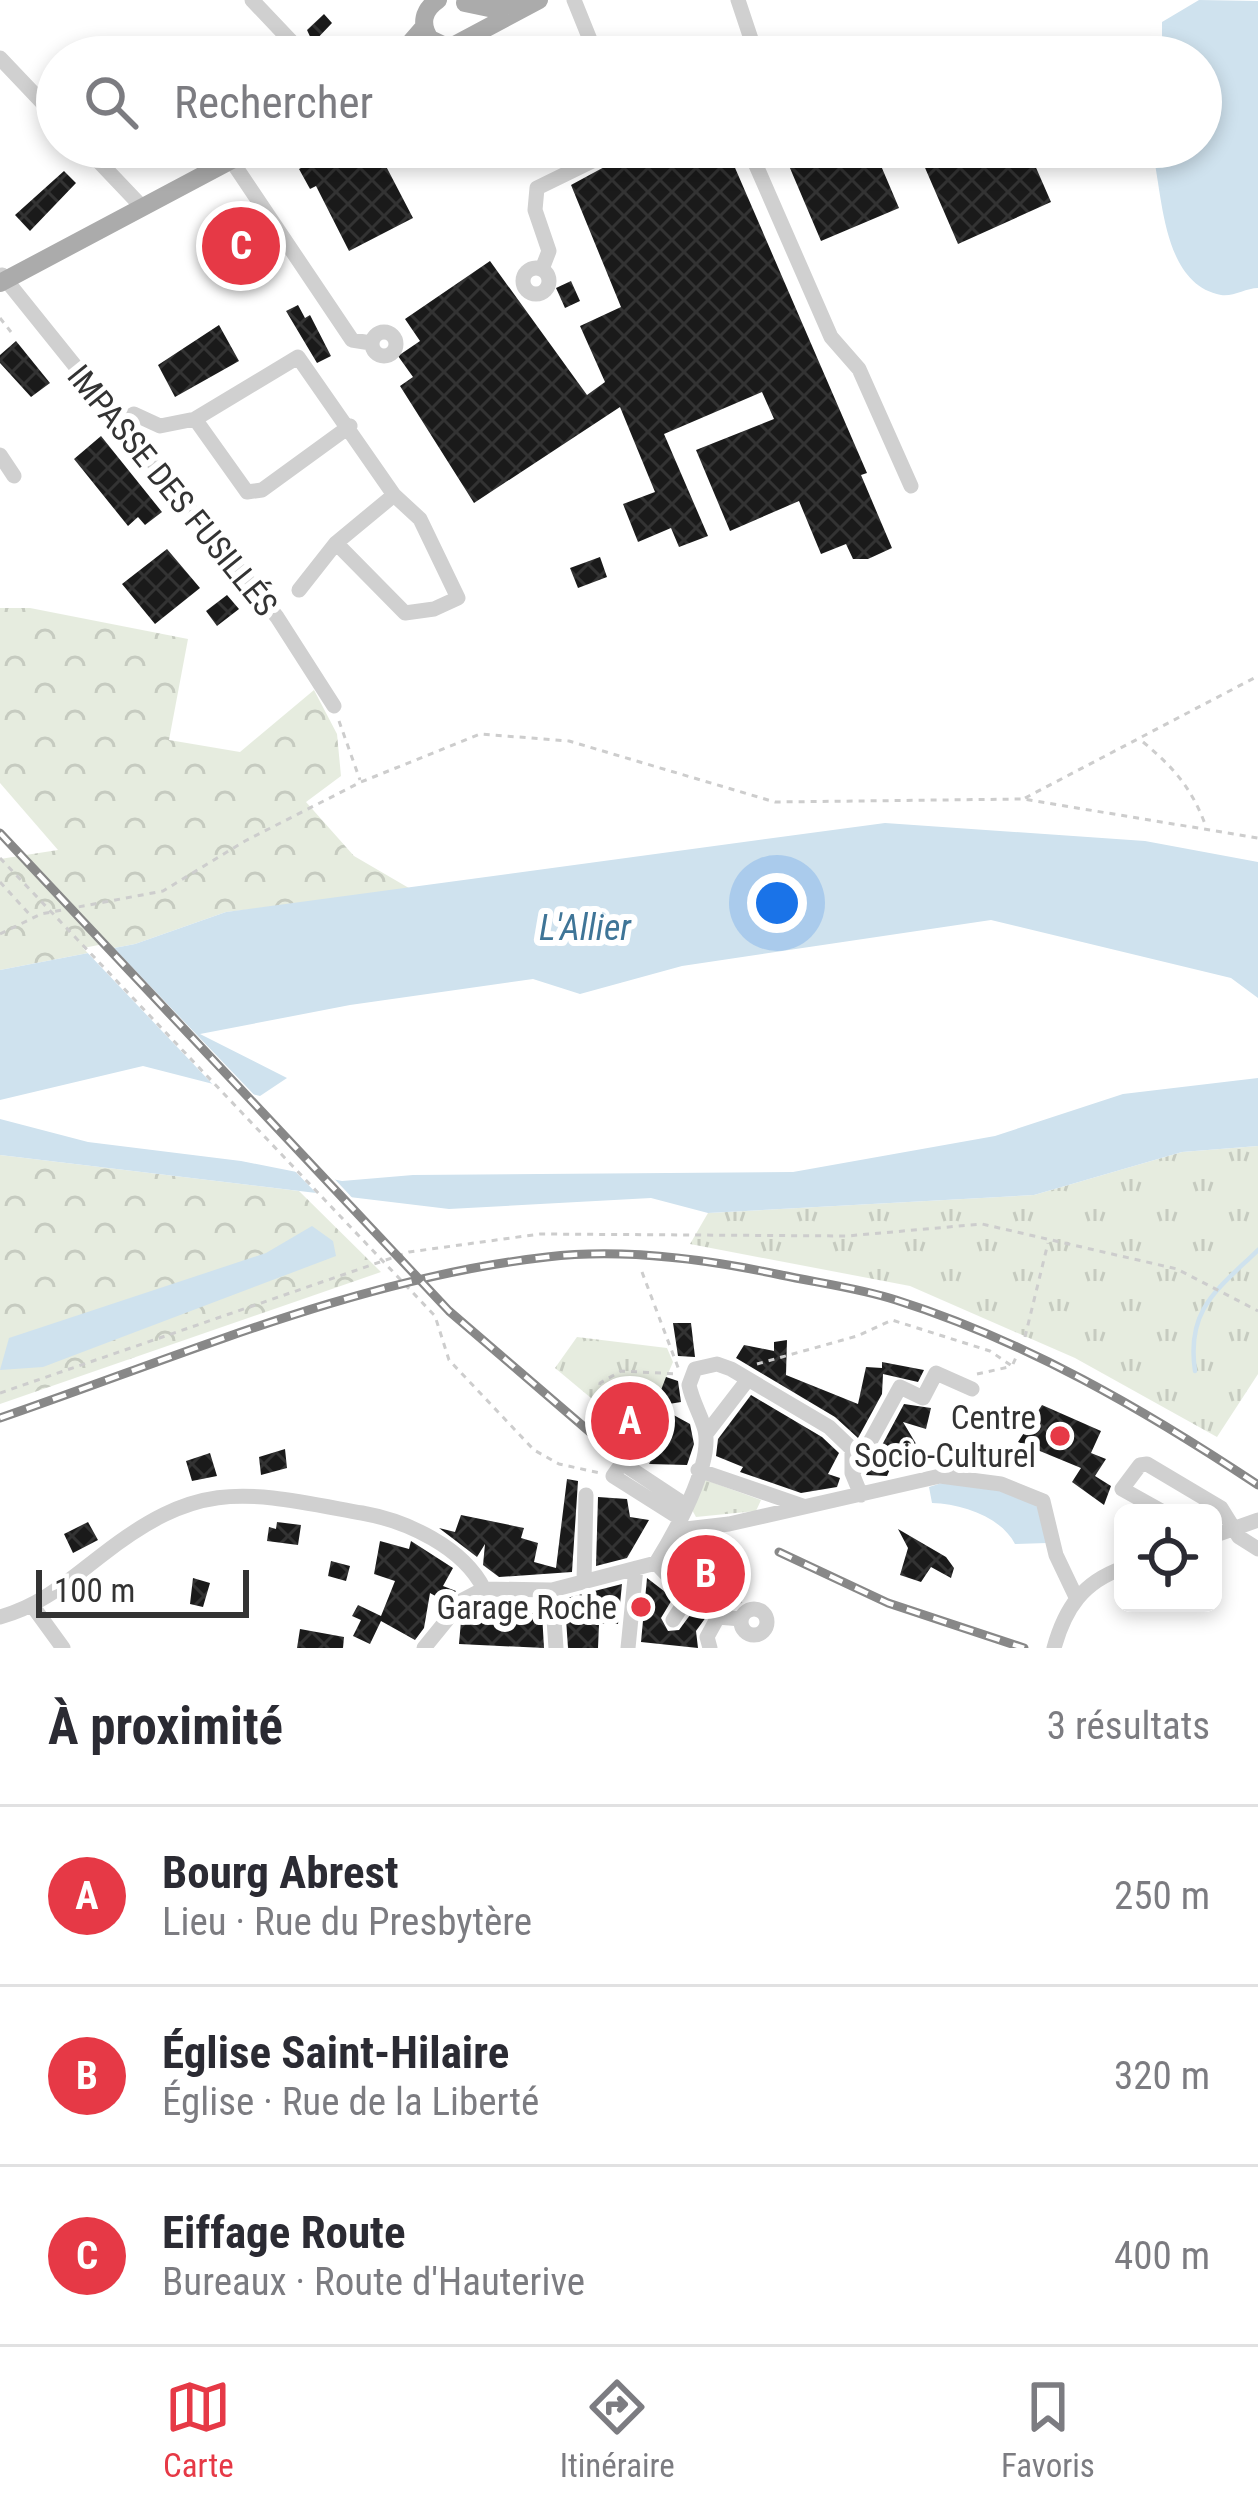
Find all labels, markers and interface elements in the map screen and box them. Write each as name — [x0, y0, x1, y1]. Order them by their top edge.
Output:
search box — [36, 36, 1222, 168]
icon: search — [78, 69, 144, 135]
text: Rechercher — [174, 76, 373, 129]
pin: C — [202, 201, 280, 291]
street label: IMPASSE DES FUSILLÉS — [60, 357, 286, 623]
your location — [747, 873, 807, 933]
water label: L'Allier — [539, 907, 632, 949]
pin: A — [591, 1376, 669, 1466]
place label: Centre Socio-Culturel — [854, 1398, 1036, 1475]
marker: Centre Socio-Culturel — [1047, 1423, 1073, 1449]
map controls — [1114, 1504, 1222, 1612]
button: locate — [1114, 1504, 1222, 1612]
pin: B — [667, 1529, 745, 1619]
scale bar — [36, 1564, 249, 1617]
text: 100 m — [54, 1571, 135, 1610]
place label: Garage Roche — [436, 1588, 617, 1627]
marker: Garage Roche — [628, 1594, 654, 1620]
text: À proximité — [48, 1697, 283, 1756]
text: 3 résultats — [1047, 1703, 1210, 1749]
text: Bourg Abrest — [162, 1846, 399, 1899]
text: A — [75, 1873, 99, 1919]
text: 250 m — [1114, 1873, 1210, 1919]
text: Lieu · Rue du Presbytère — [162, 1899, 532, 1945]
text: Église Saint-Hilaire — [162, 2026, 509, 2079]
text: B — [76, 2053, 98, 2099]
text: 320 m — [1114, 2053, 1210, 2099]
text: Église · Rue de la Liberté — [162, 2079, 539, 2125]
text: Eiffage Route — [162, 2206, 405, 2259]
text: C — [76, 2233, 98, 2279]
text: 400 m — [1114, 2233, 1210, 2279]
text: Bureaux · Route d'Hauterive — [162, 2259, 585, 2305]
tab: Carte — [163, 2374, 234, 2485]
tab: Itinéraire — [560, 2374, 675, 2485]
tab: Favoris — [1001, 2374, 1095, 2485]

